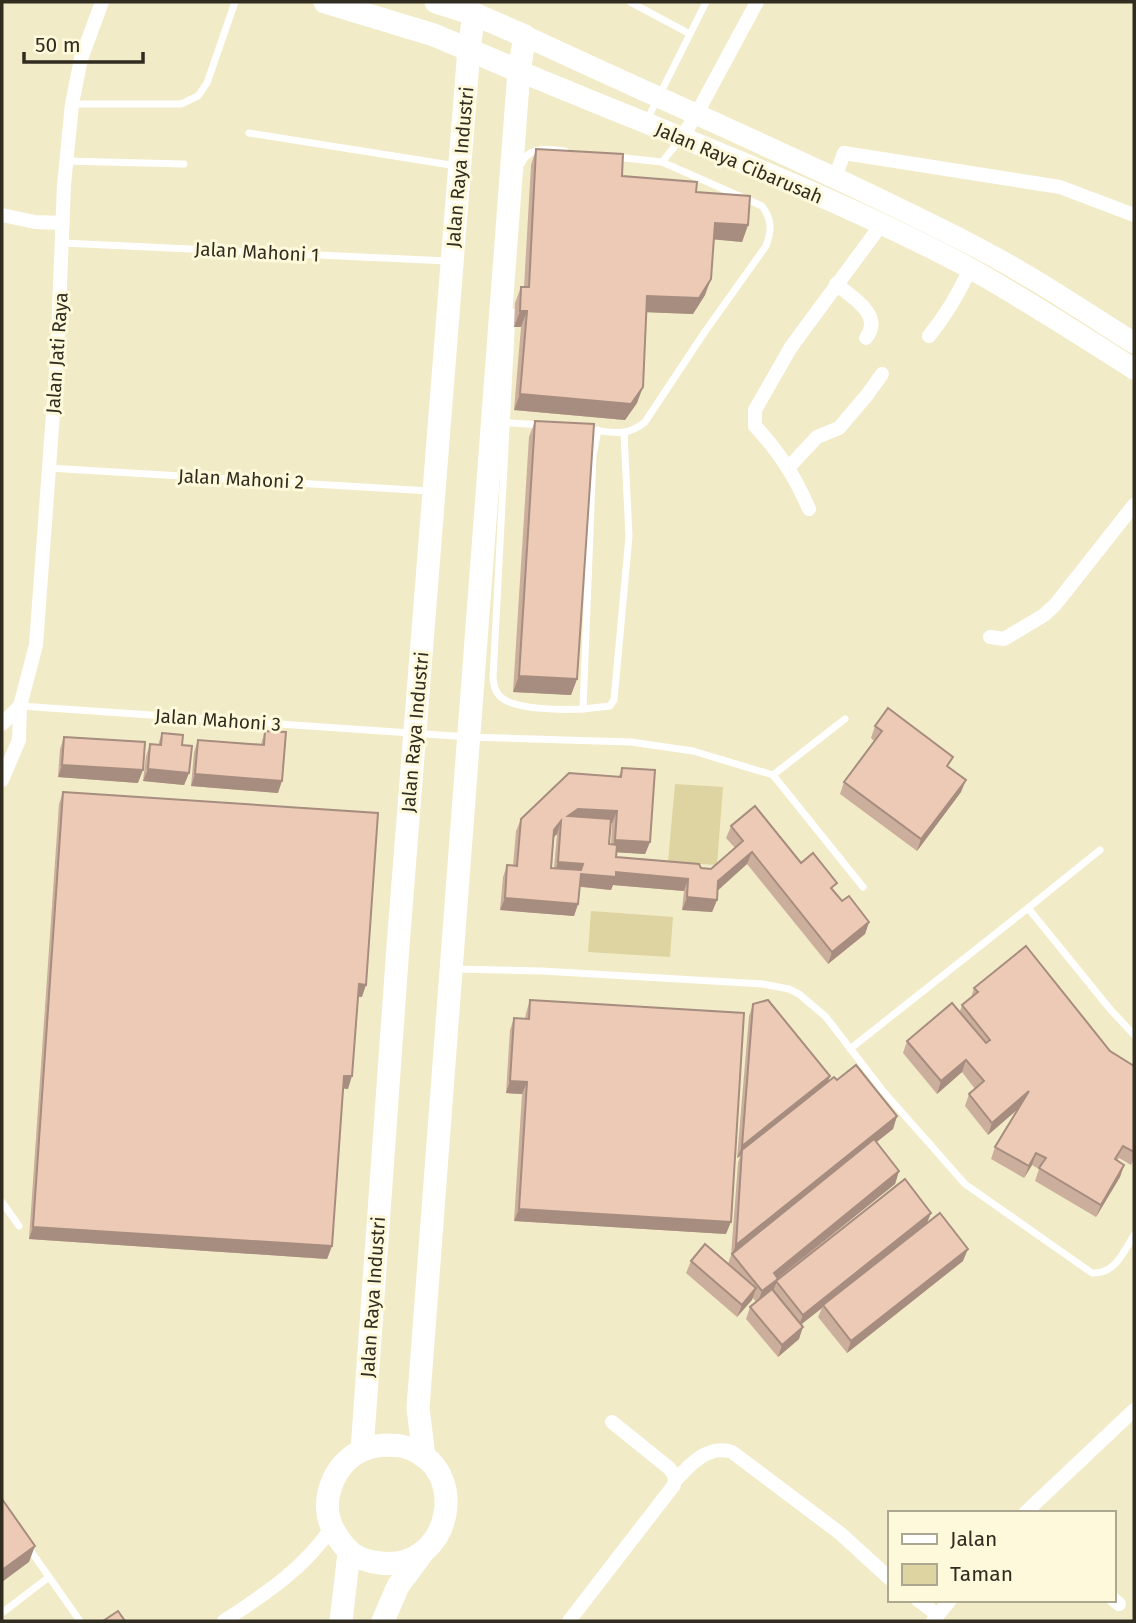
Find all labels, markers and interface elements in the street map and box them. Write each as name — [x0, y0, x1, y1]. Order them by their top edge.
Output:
scale bar — [24, 21, 144, 65]
text: 50 m — [35, 32, 81, 58]
street label: Jalan Raya Industri — [442, 86, 478, 248]
street label: Jalan Raya Cibarusah — [652, 117, 826, 209]
street label: Jalan Mahoni 1 — [194, 237, 320, 267]
street label: Jalan Jati Raya — [41, 291, 73, 415]
street label: Jalan Mahoni 2 — [177, 464, 305, 494]
street label: Jalan Raya Industri — [397, 651, 433, 813]
street label: Jalan Mahoni 3 — [154, 704, 282, 736]
street label: Jalan Raya Industri — [356, 1216, 390, 1378]
legend — [888, 1511, 1115, 1602]
text: Jalan — [950, 1526, 997, 1552]
text: Taman — [950, 1561, 1013, 1587]

